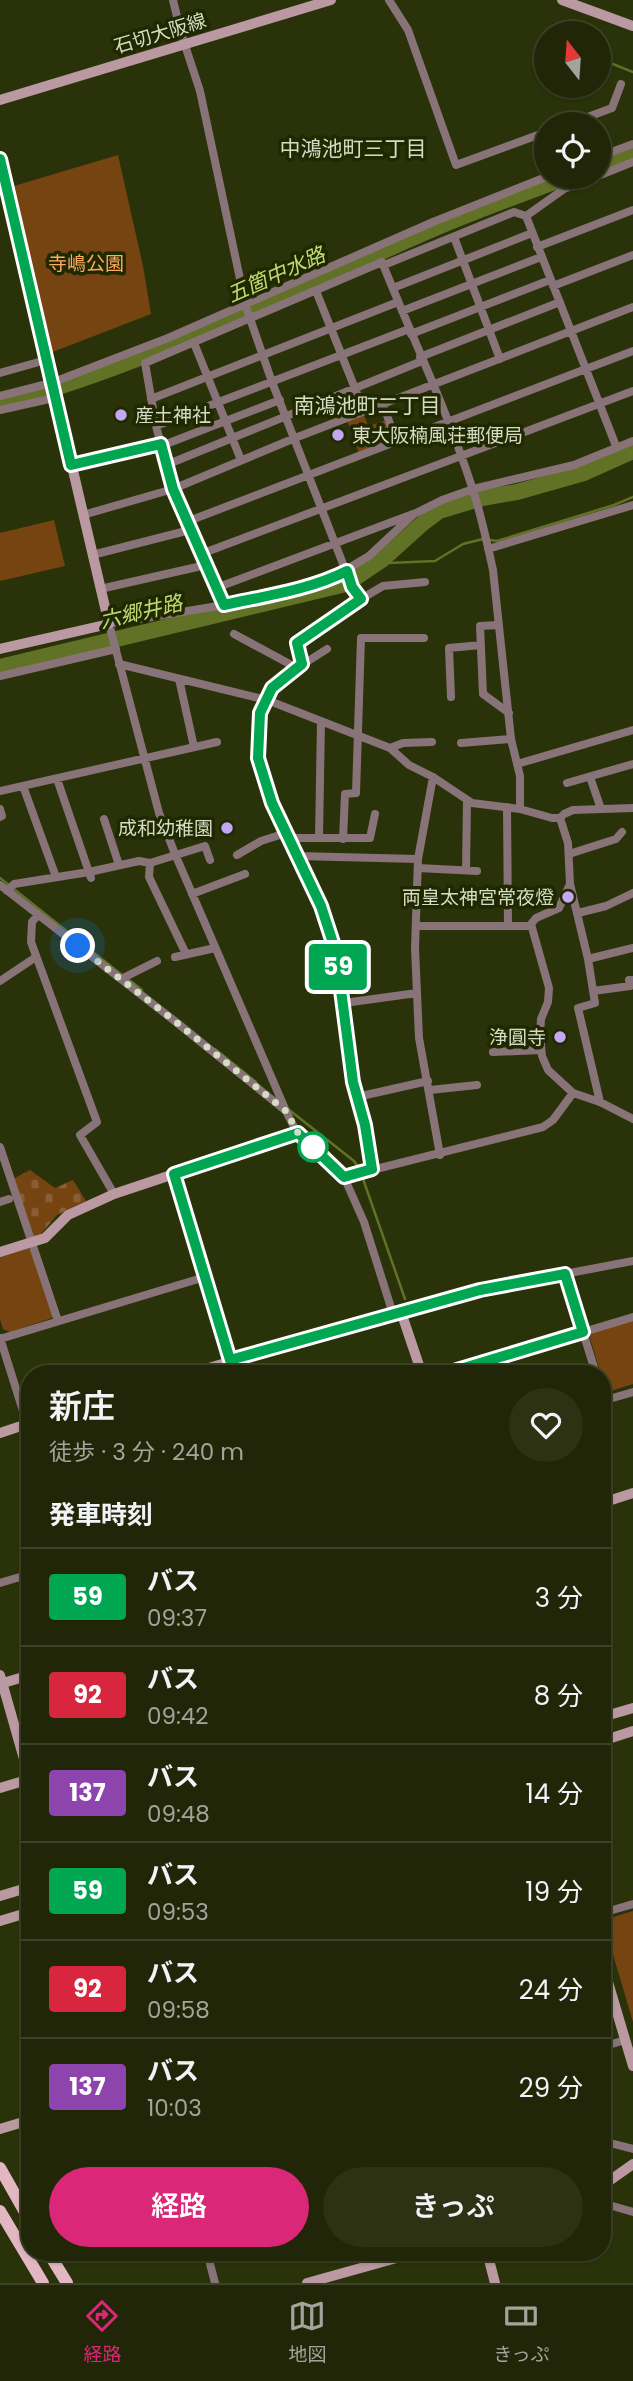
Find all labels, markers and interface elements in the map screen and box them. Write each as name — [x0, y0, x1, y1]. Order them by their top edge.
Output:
street label: 石切大阪線 — [111, 7, 210, 60]
north arrow — [534, 21, 611, 98]
map controls — [534, 21, 611, 189]
button: locate — [534, 112, 611, 189]
district label: 中鴻池町三丁目 — [280, 134, 427, 163]
water label: 五箇中水路 — [222, 239, 331, 309]
park label: 寺嶋公園 — [48, 250, 124, 277]
district label: 南鴻池町二丁目 — [294, 391, 441, 420]
place label: 産土神社 — [135, 402, 211, 429]
marker: 産土神社 — [113, 407, 129, 423]
place label: 東大阪楠風荘郵便局 — [352, 422, 523, 449]
marker: 東大阪楠風荘郵便局 — [330, 427, 346, 443]
water label: 六郷井路 — [97, 587, 187, 635]
place label: 成和幼稚園 — [118, 815, 213, 842]
marker: 成和幼稚園 — [219, 820, 235, 836]
place label: 両皇太神宮常夜燈 — [402, 884, 554, 911]
marker: 両皇太神宮常夜燈 — [560, 889, 576, 905]
your location — [60, 928, 95, 963]
line badge: 59 — [306, 944, 370, 990]
text: 59 — [323, 950, 353, 983]
place label: 浄圓寺 — [489, 1024, 546, 1051]
marker: 浄圓寺 — [552, 1029, 568, 1045]
unlabelled marker — [298, 1132, 328, 1162]
text: 新庄 — [49, 1383, 115, 1430]
button: heart — [509, 1388, 583, 1462]
text: 徒歩 · 3 分 · 240 m — [49, 1436, 244, 1468]
text: 発車時刻 — [49, 1497, 153, 1533]
text: バス — [147, 1563, 199, 1599]
text: 59 — [72, 1580, 103, 1613]
text: 3 分 — [535, 1580, 583, 1616]
text: 09:37 — [147, 1602, 207, 1634]
text: バス — [147, 1661, 199, 1697]
text: 92 — [73, 1678, 102, 1711]
text: 8 分 — [534, 1678, 583, 1714]
text: 09:42 — [147, 1700, 209, 1732]
text: バス — [147, 1759, 199, 1795]
text: 137 — [69, 1776, 106, 1809]
text: 14 分 — [525, 1776, 583, 1812]
text: 09:48 — [147, 1798, 210, 1830]
text: バス — [147, 1857, 199, 1893]
text: 59 — [72, 1874, 103, 1907]
text: 19 分 — [525, 1874, 583, 1910]
text: 09:53 — [147, 1896, 209, 1928]
text: バス — [147, 1955, 199, 1991]
text: 92 — [73, 1972, 102, 2005]
text: 24 分 — [519, 1972, 583, 2008]
text: 09:58 — [147, 1994, 210, 2026]
text: バス — [147, 2053, 199, 2089]
text: 137 — [69, 2070, 106, 2103]
text: 29 分 — [519, 2070, 583, 2106]
text: 10:03 — [147, 2092, 202, 2124]
button: 経路 — [49, 2167, 309, 2247]
button: きっぷ — [323, 2167, 583, 2247]
tab: 経路 — [83, 2297, 121, 2369]
tab: 地図 — [288, 2297, 326, 2369]
tab: きっぷ — [493, 2297, 550, 2369]

